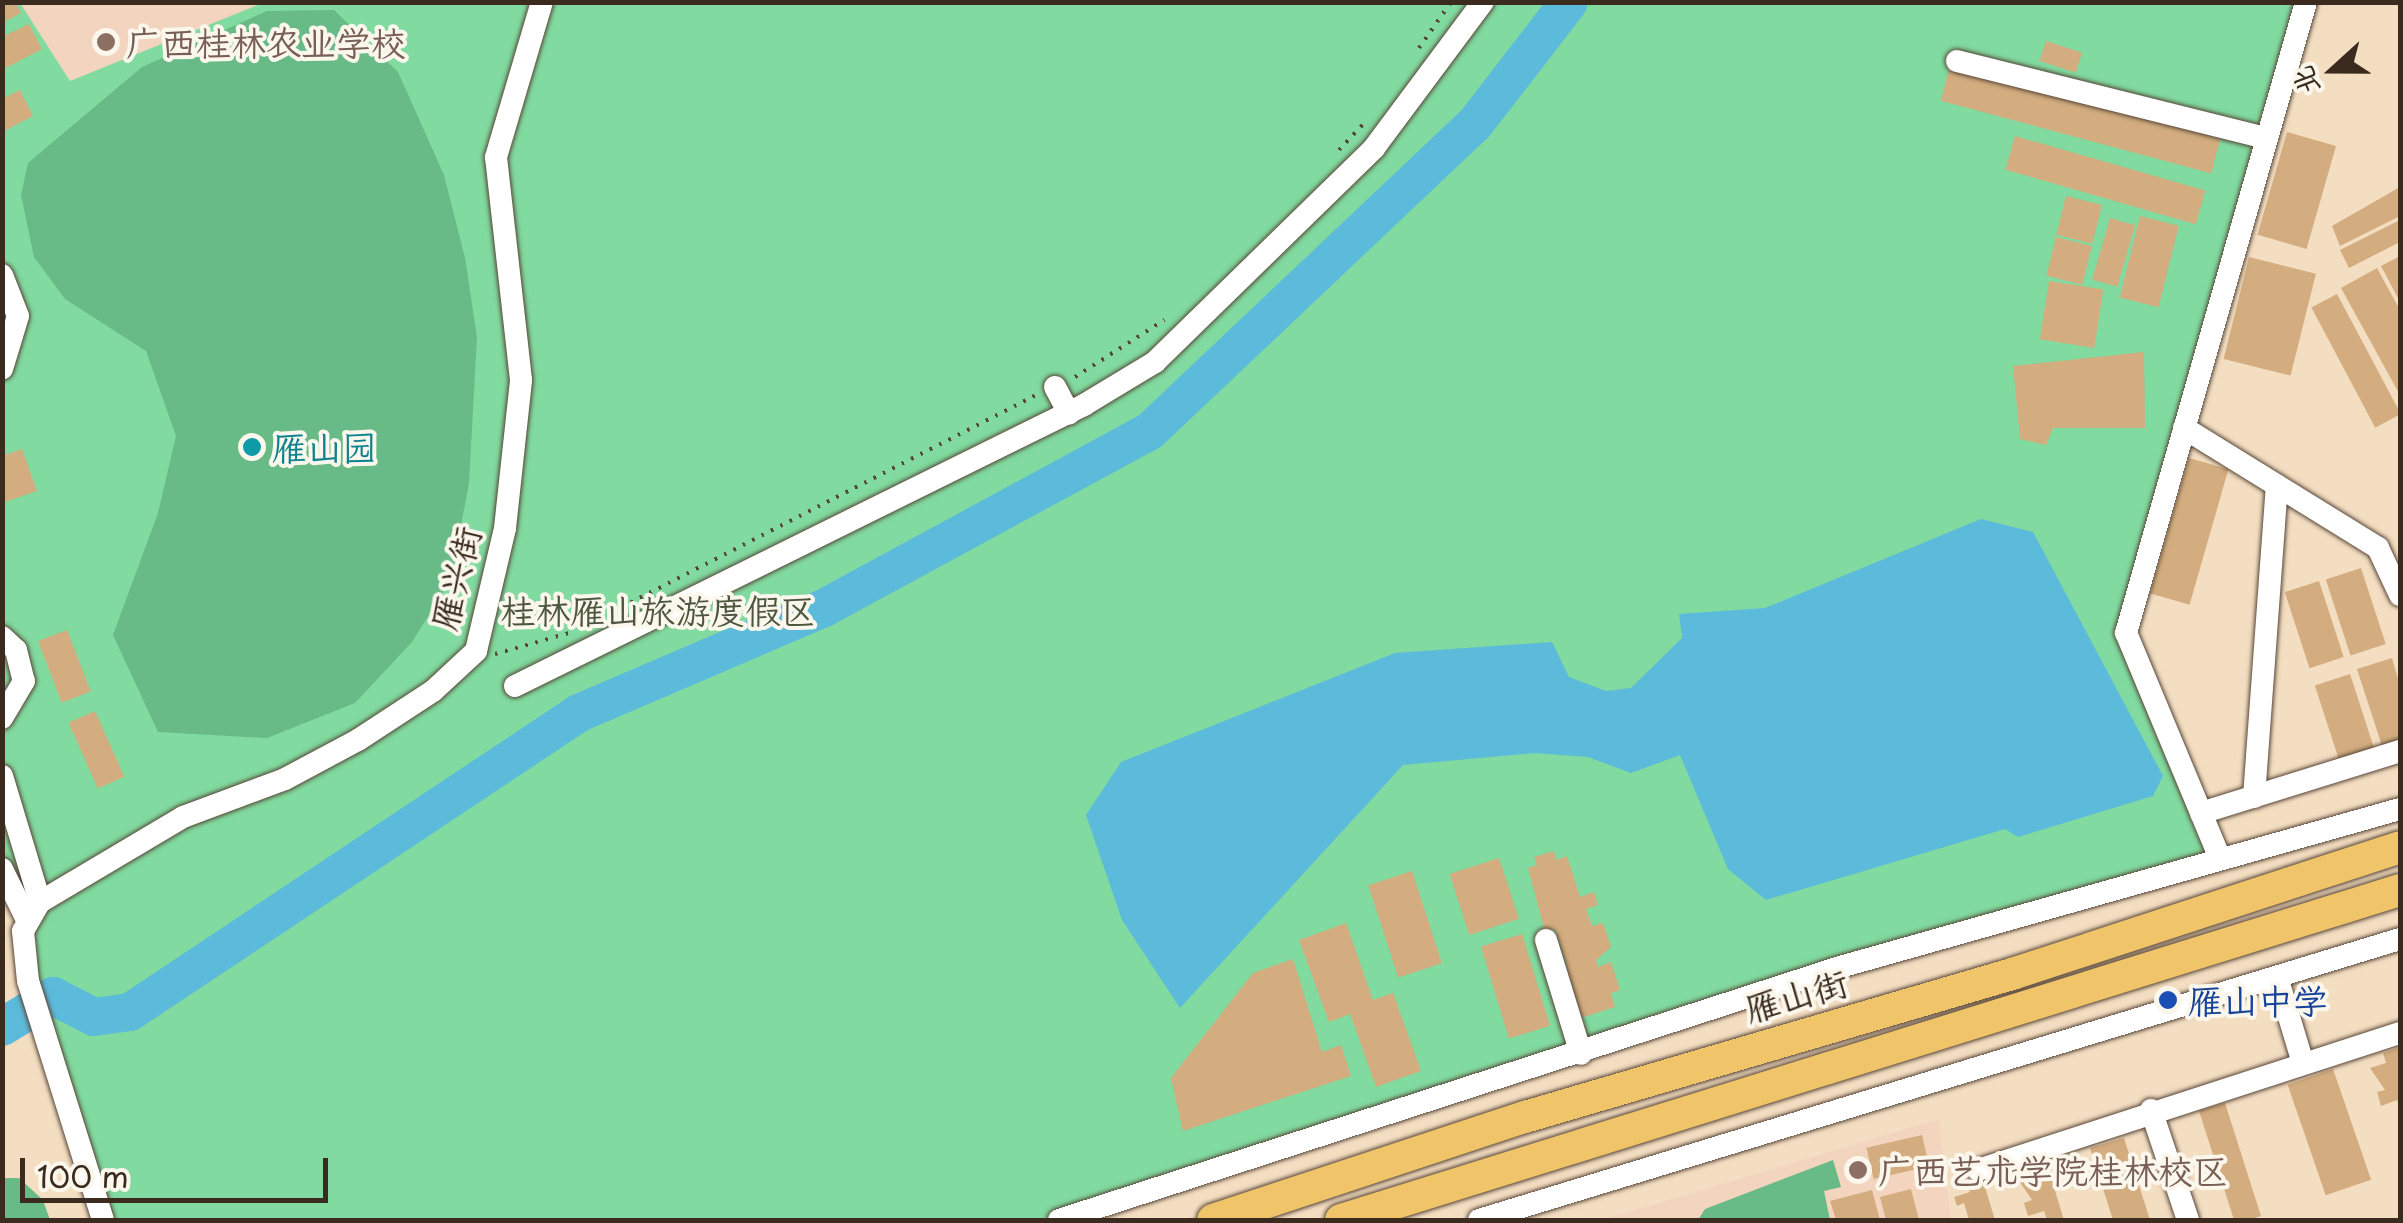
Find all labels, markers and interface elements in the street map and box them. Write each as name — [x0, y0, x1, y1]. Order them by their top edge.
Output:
north arrow — [2283, 20, 2383, 120]
place label: 广西桂林农业学校 — [126, 21, 406, 63]
marker: 广西桂林农业学校 — [95, 31, 117, 53]
text: 北 — [2279, 60, 2330, 102]
place label: 雁山园 — [272, 426, 377, 468]
marker: 雁山园 — [241, 436, 263, 458]
street label: 雁兴街 — [422, 522, 488, 634]
park label: 桂林雁山旅游度假区 — [501, 589, 815, 631]
street label: 雁山街 — [1740, 960, 1852, 1030]
place label: 雁山中学 — [2188, 979, 2328, 1021]
marker: 雁山中学 — [2157, 989, 2179, 1011]
scale bar — [25, 1138, 332, 1200]
place label: 广西艺术学院桂林校区 — [1878, 1149, 2228, 1191]
text: 100 m — [37, 1153, 129, 1198]
marker: 广西艺术学院桂林校区 — [1847, 1159, 1869, 1181]

